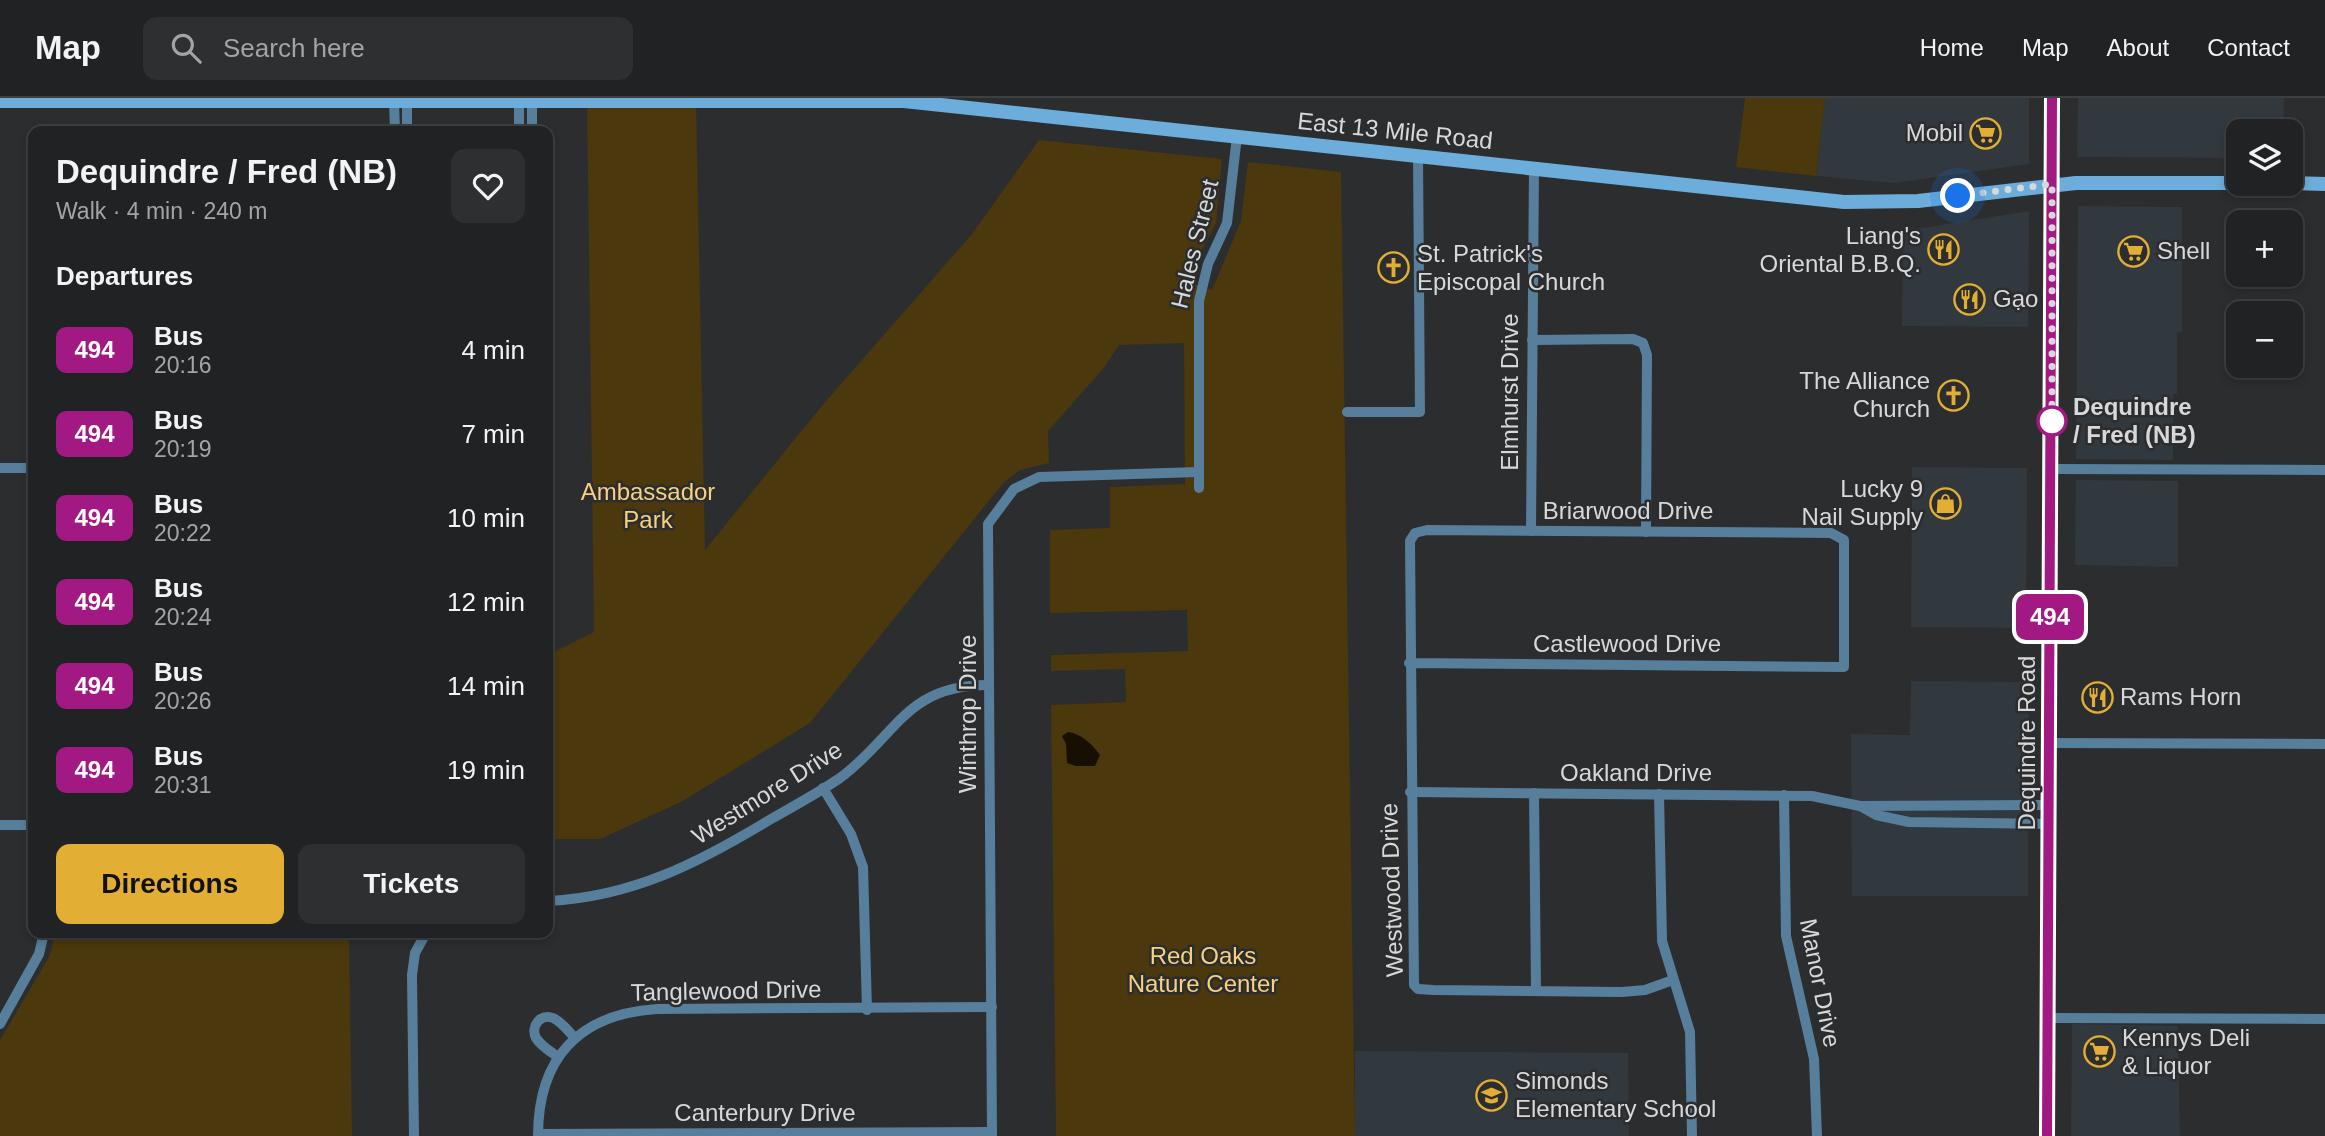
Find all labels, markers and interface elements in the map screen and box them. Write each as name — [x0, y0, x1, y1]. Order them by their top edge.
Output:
search box — [143, 17, 633, 80]
text: Map — [35, 29, 101, 66]
icon: search — [167, 29, 205, 67]
text: Search here — [223, 33, 365, 63]
text: Home — [1920, 34, 1984, 61]
text: Map — [2022, 34, 2069, 61]
text: About — [2107, 34, 2169, 61]
text: Contact — [2207, 34, 2290, 61]
street label: East 13 Mile Road — [1296, 107, 1494, 154]
supermarket icon: Mobil — [1969, 116, 2003, 150]
place label: Mobil — [1906, 119, 1963, 146]
map controls — [2226, 119, 2303, 378]
button: layers — [2226, 119, 2303, 196]
button: heart — [451, 149, 525, 223]
text: Dequindre / Fred (NB) — [56, 153, 397, 190]
street label: Hales Street — [1165, 176, 1224, 311]
your location — [1940, 178, 1975, 213]
text: Walk · 4 min · 240 m — [56, 198, 267, 224]
button: + — [2226, 210, 2303, 287]
place label: Liang's Oriental B.B.Q. — [1760, 222, 1921, 277]
restaurant icon: Liang's Oriental B.B.Q. — [1927, 233, 1961, 267]
supermarket icon: Shell — [2117, 234, 2151, 268]
place label: Shell — [2157, 237, 2210, 264]
place label: St. Patrick's Episcopal Church — [1417, 240, 1605, 295]
church icon: St. Patrick's Episcopal Church — [1377, 251, 1411, 285]
text: Departures — [56, 261, 193, 291]
restaurant icon: Gạo — [1953, 282, 1987, 316]
place label: Gạo — [1993, 285, 2038, 312]
button: − — [2226, 301, 2303, 378]
street label: Elmhurst Drive — [1496, 313, 1523, 471]
text: Bus — [154, 321, 203, 351]
text: 4 min — [461, 335, 525, 365]
text: 494 — [74, 336, 115, 363]
text: 20:16 — [154, 352, 212, 378]
place label: The Alliance Church — [1799, 367, 1930, 422]
church icon: The Alliance Church — [1936, 378, 1970, 412]
place label: Dequindre / Fred (NB) — [2073, 393, 2196, 448]
text: Bus — [154, 405, 203, 435]
marker: Dequindre / Fred (NB) — [2037, 406, 2067, 436]
text: 7 min — [461, 419, 525, 449]
text: 494 — [74, 420, 115, 447]
text: 20:19 — [154, 436, 212, 462]
place label: Lucky 9 Nail Supply — [1802, 475, 1923, 530]
park label: Ambassador Park — [581, 478, 715, 533]
shop icon: Lucky 9 Nail Supply — [1929, 486, 1963, 520]
text: Bus — [154, 489, 203, 519]
street label: Briarwood Drive — [1543, 497, 1713, 524]
text: 10 min — [447, 503, 525, 533]
text: 494 — [74, 504, 115, 531]
text: 20:22 — [154, 520, 212, 546]
text: Bus — [154, 573, 203, 603]
text: 12 min — [447, 587, 525, 617]
text: 494 — [74, 588, 115, 615]
line badge: 494 — [2010, 594, 2090, 640]
text: 494 — [2030, 603, 2070, 630]
text: 20:24 — [154, 604, 212, 630]
street label: Castlewood Drive — [1533, 630, 1721, 657]
street label: Winthrop Drive — [954, 635, 981, 793]
street label: Dequindre Road — [2013, 656, 2040, 830]
text: Bus — [154, 657, 203, 687]
text: 14 min — [447, 671, 525, 701]
text: 494 — [74, 672, 115, 699]
restaurant icon: Rams Horn — [2080, 680, 2114, 714]
place label: Rams Horn — [2120, 683, 2241, 710]
text: 20:26 — [154, 688, 212, 714]
street label: Westmore Drive — [687, 736, 847, 849]
text: Bus — [154, 741, 203, 771]
text: 19 min — [447, 755, 525, 785]
text: 494 — [74, 756, 115, 783]
street label: Oakland Drive — [1560, 759, 1712, 786]
text: 20:31 — [154, 772, 212, 798]
street label: Westwood Drive — [1375, 802, 1408, 978]
button: Directions — [56, 844, 284, 924]
button: Tickets — [298, 844, 525, 924]
street label: Manor Drive — [1795, 916, 1846, 1050]
park label: Red Oaks Nature Center — [1128, 942, 1278, 997]
street label: Tanglewood Drive — [630, 975, 822, 1006]
place label: Kennys Deli & Liquor — [2122, 1024, 2250, 1079]
supermarket icon: Kennys Deli & Liquor — [2082, 1035, 2116, 1069]
place label: Simonds Elementary School — [1515, 1067, 1716, 1122]
school or university icon: Simonds Elementary School — [1475, 1078, 1509, 1112]
street label: Canterbury Drive — [674, 1099, 856, 1126]

